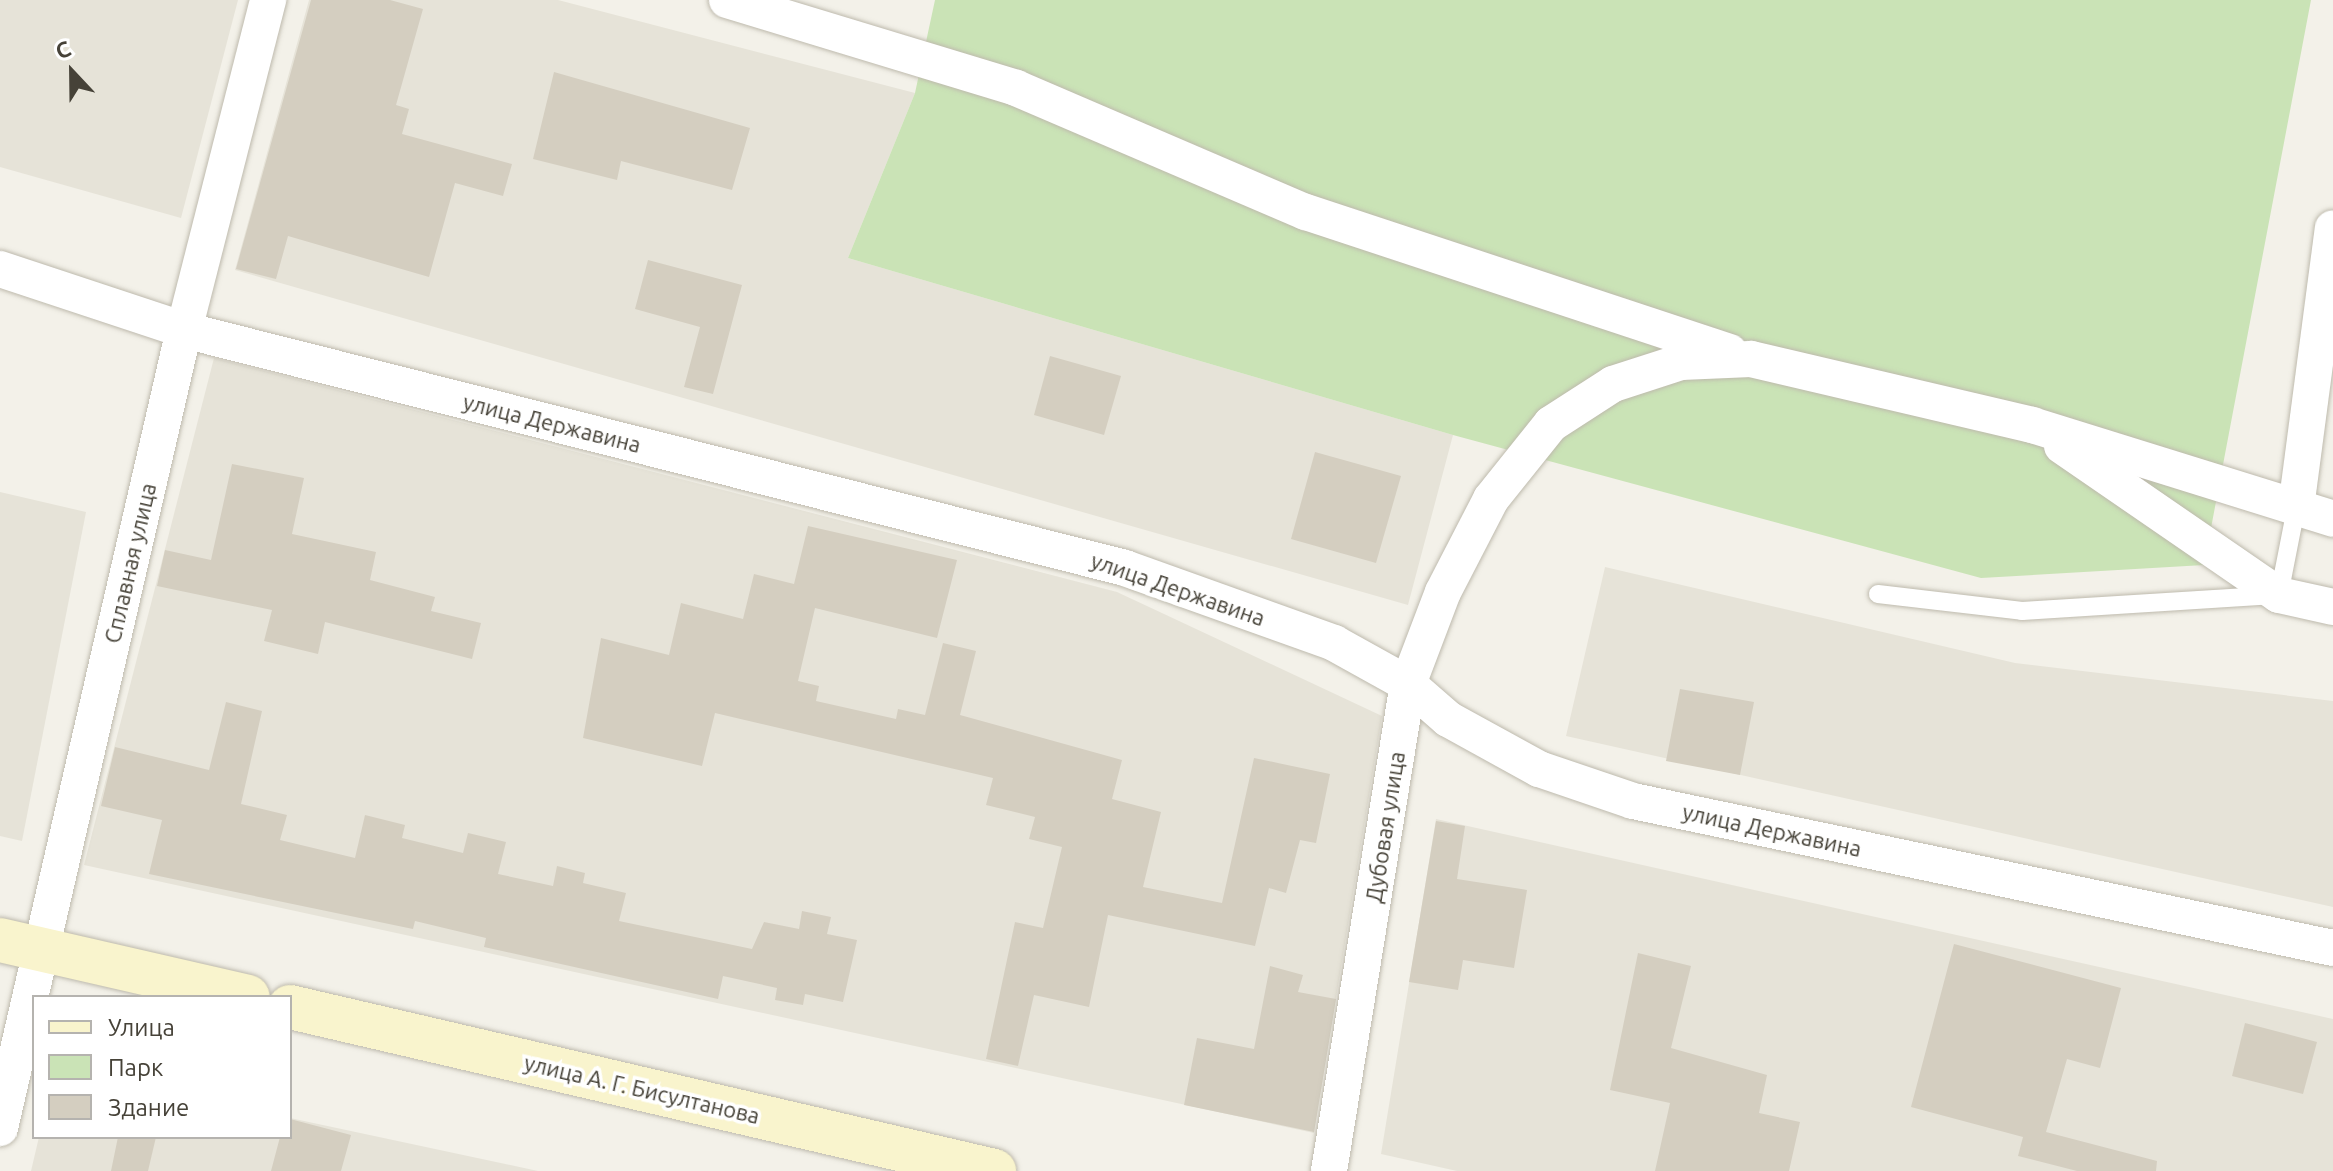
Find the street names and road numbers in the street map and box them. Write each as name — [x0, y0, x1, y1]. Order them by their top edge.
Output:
street label: улица Державина — [460, 388, 644, 458]
street label: Сплавная улица — [99, 480, 161, 646]
street label: улица Державина — [1088, 547, 1268, 631]
street label: Дубовая улица — [1360, 749, 1410, 905]
street label: улица Державина — [1680, 798, 1864, 862]
street label: улица А. Г. Бисултанова — [522, 1049, 762, 1129]

